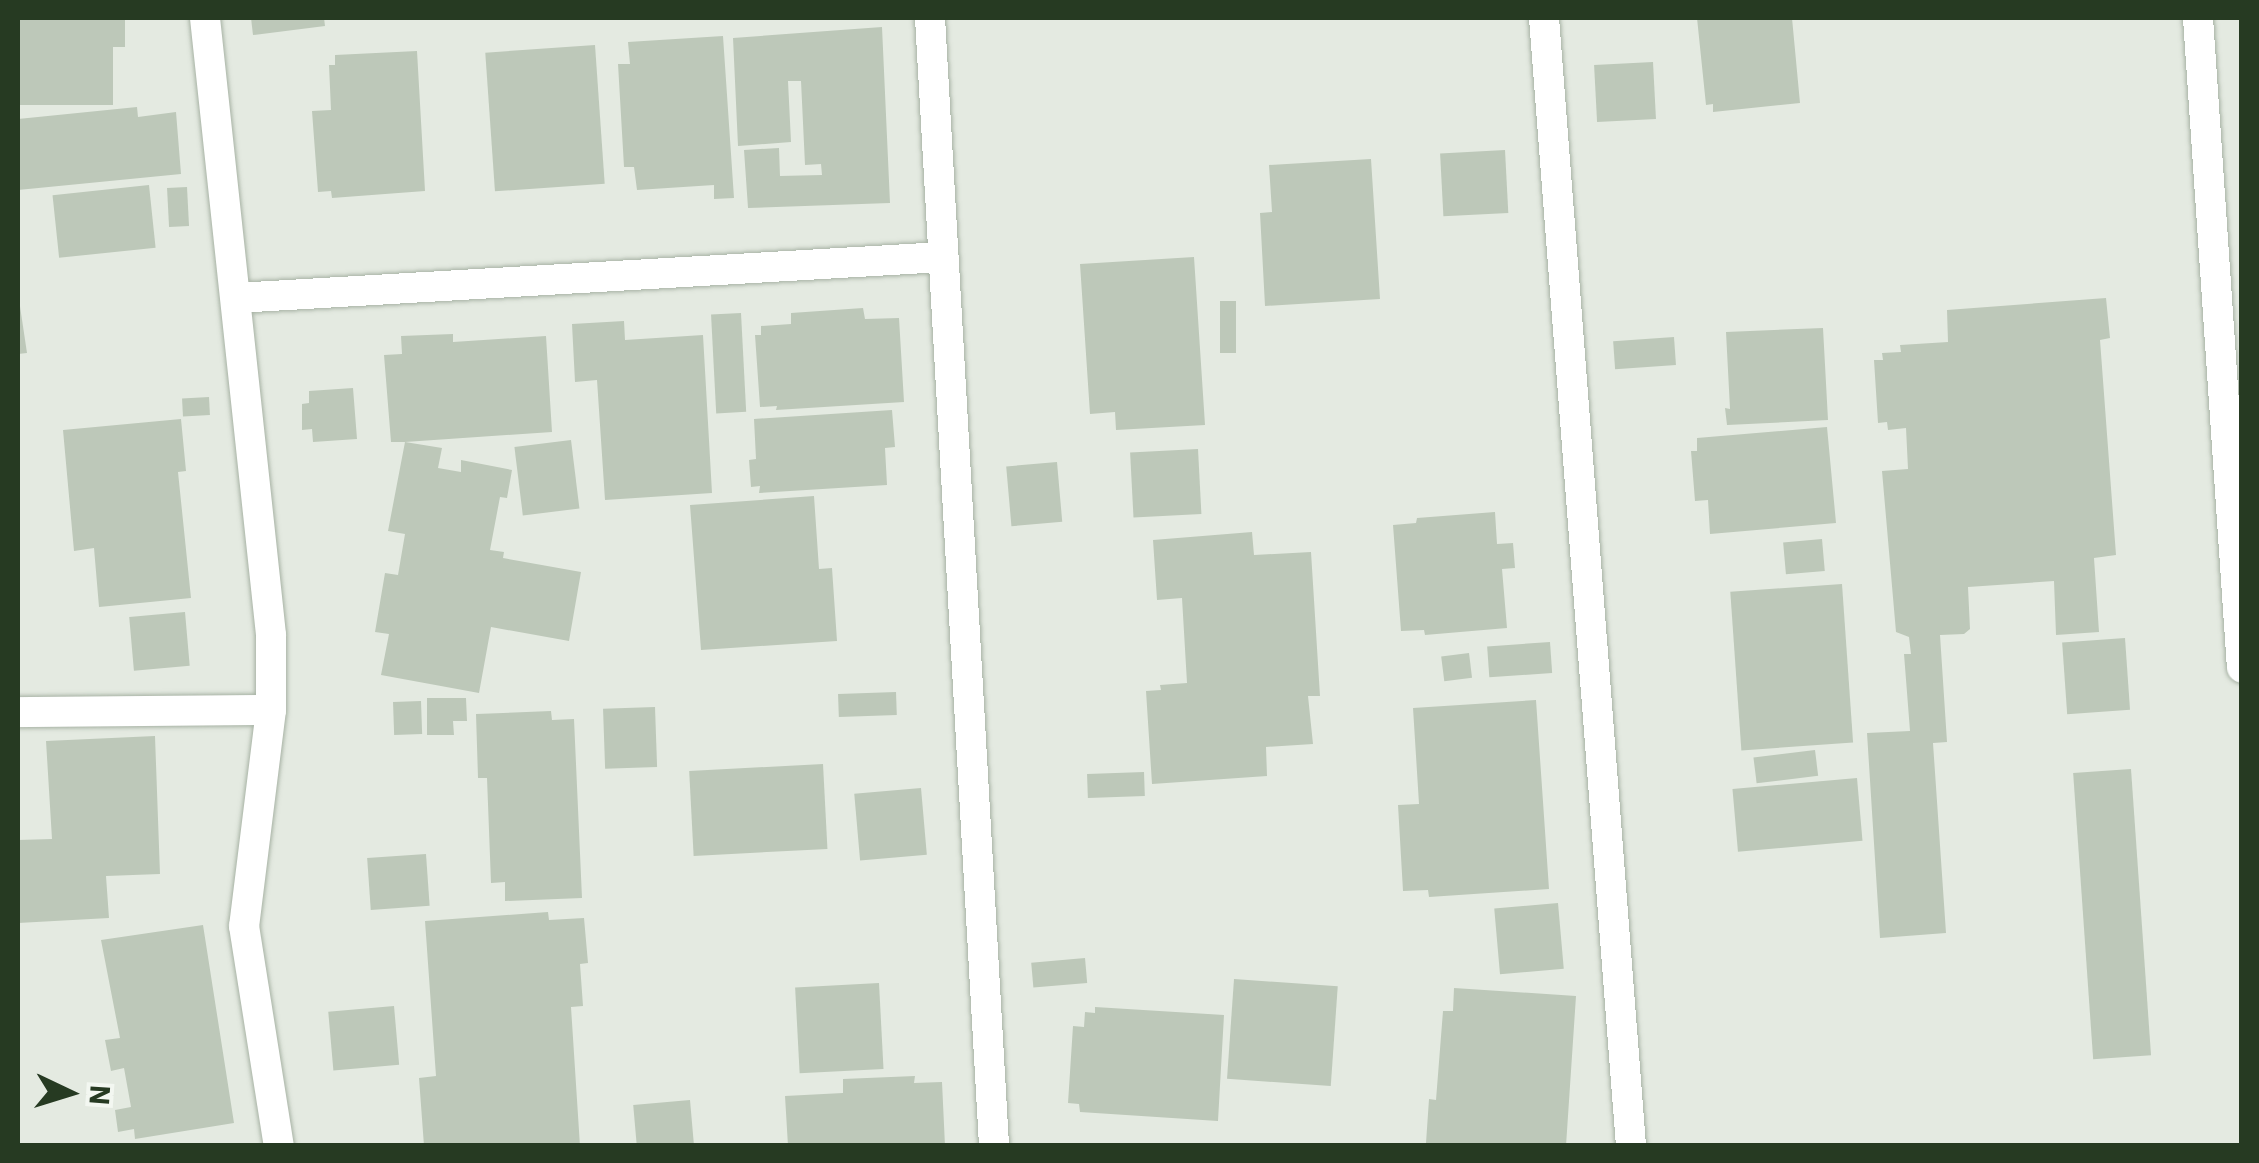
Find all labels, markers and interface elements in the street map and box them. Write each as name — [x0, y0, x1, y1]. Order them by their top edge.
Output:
north arrow — [20, 1043, 120, 1143]
text: N — [81, 1084, 120, 1107]

